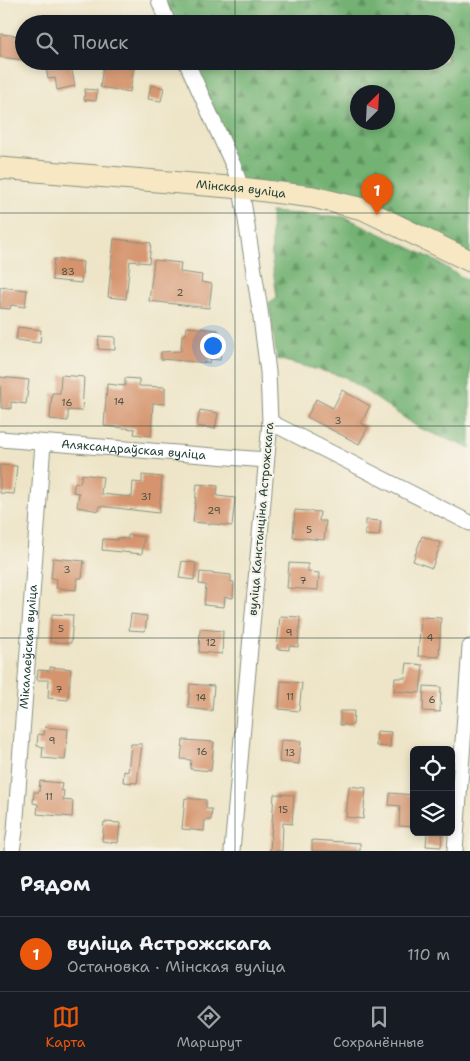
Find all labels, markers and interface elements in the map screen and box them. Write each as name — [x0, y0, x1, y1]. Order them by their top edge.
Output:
search box — [15, 15, 455, 70]
icon: search — [33, 29, 61, 57]
text: Поиск — [73, 30, 128, 55]
north arrow — [350, 85, 395, 130]
pin: 1 — [361, 174, 393, 215]
street label: Мінская вуліца — [196, 176, 287, 202]
house number: 83 — [61, 265, 75, 278]
house number: 2 — [177, 286, 184, 299]
your location — [200, 333, 226, 359]
house number: 14 — [114, 395, 124, 408]
house number: 16 — [62, 396, 72, 409]
house number: 3 — [335, 414, 342, 427]
street label: вуліца Канстанціна Астрожскага — [245, 421, 277, 616]
street label: Аляксандраўская вуліца — [61, 436, 207, 463]
house number: 31 — [141, 490, 151, 503]
house number: 29 — [207, 504, 221, 517]
house number: 5 — [306, 523, 312, 536]
house number: 3 — [64, 563, 71, 576]
house number: 7 — [300, 574, 307, 587]
street label: Мікалаеўская вуліца — [16, 583, 41, 709]
house number: 5 — [58, 622, 64, 635]
house number: 9 — [286, 626, 293, 639]
house number: 4 — [427, 631, 434, 644]
house number: 12 — [206, 636, 216, 649]
house number: 7 — [56, 683, 63, 696]
house number: 11 — [286, 690, 294, 703]
house number: 14 — [196, 691, 206, 704]
house number: 6 — [429, 693, 436, 706]
house number: 9 — [49, 734, 56, 747]
house number: 16 — [197, 745, 207, 758]
house number: 13 — [285, 746, 295, 759]
map controls — [410, 746, 455, 836]
button: locate — [410, 746, 455, 791]
house number: 11 — [45, 790, 53, 803]
button: layers — [410, 791, 455, 836]
house number: 15 — [278, 803, 288, 816]
text: Рядом — [20, 870, 90, 898]
text: вуліца Астрожскага — [67, 931, 271, 956]
text: 1 — [32, 944, 40, 965]
text: 110 m — [407, 944, 450, 965]
text: Остановка · Мінская вуліца — [67, 956, 285, 977]
tab: Карта — [46, 1003, 86, 1051]
tab: Маршрут — [177, 1003, 242, 1051]
tab: Сохранённые — [333, 1003, 424, 1051]

